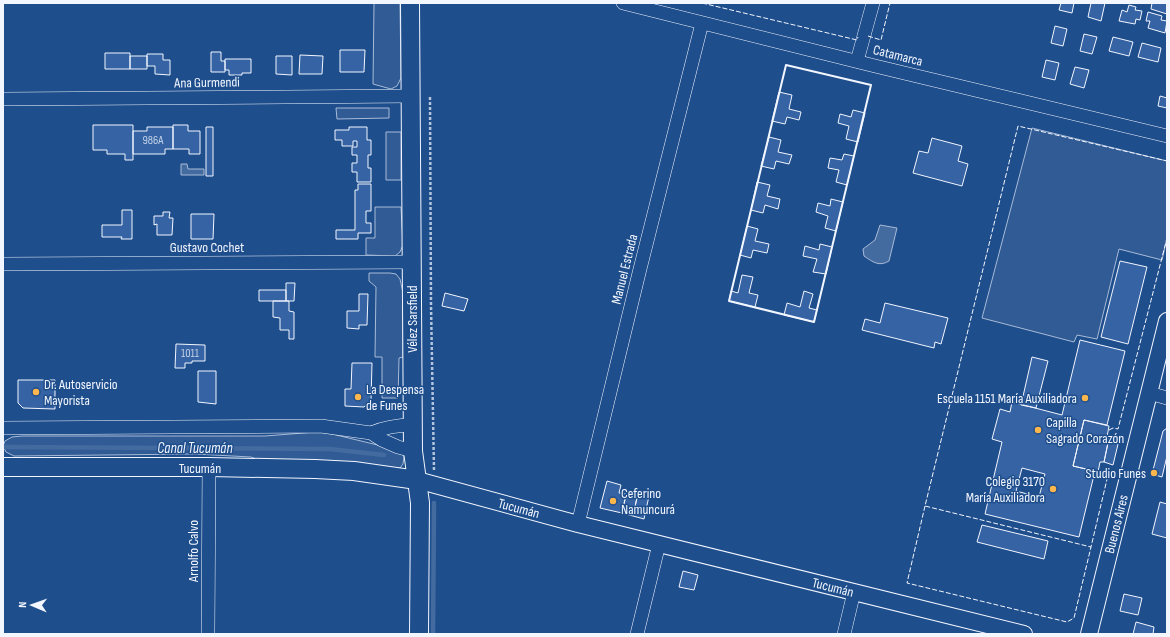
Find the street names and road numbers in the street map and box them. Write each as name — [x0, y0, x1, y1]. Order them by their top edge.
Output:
street label: Catamarca — [871, 41, 924, 70]
street label: Ana Gurmendi — [173, 73, 240, 92]
street label: Manuel Estrada — [608, 232, 641, 306]
street label: Gustavo Cochet — [170, 239, 244, 256]
street label: Vélez Sarsfield — [404, 285, 421, 353]
street label: Tucumán — [179, 460, 221, 477]
street label: Buenos Aires — [1101, 493, 1132, 555]
street label: Tucumán — [496, 495, 542, 522]
street label: Arnolfo Calvo — [185, 520, 202, 583]
street label: Tucumán — [810, 574, 855, 601]

